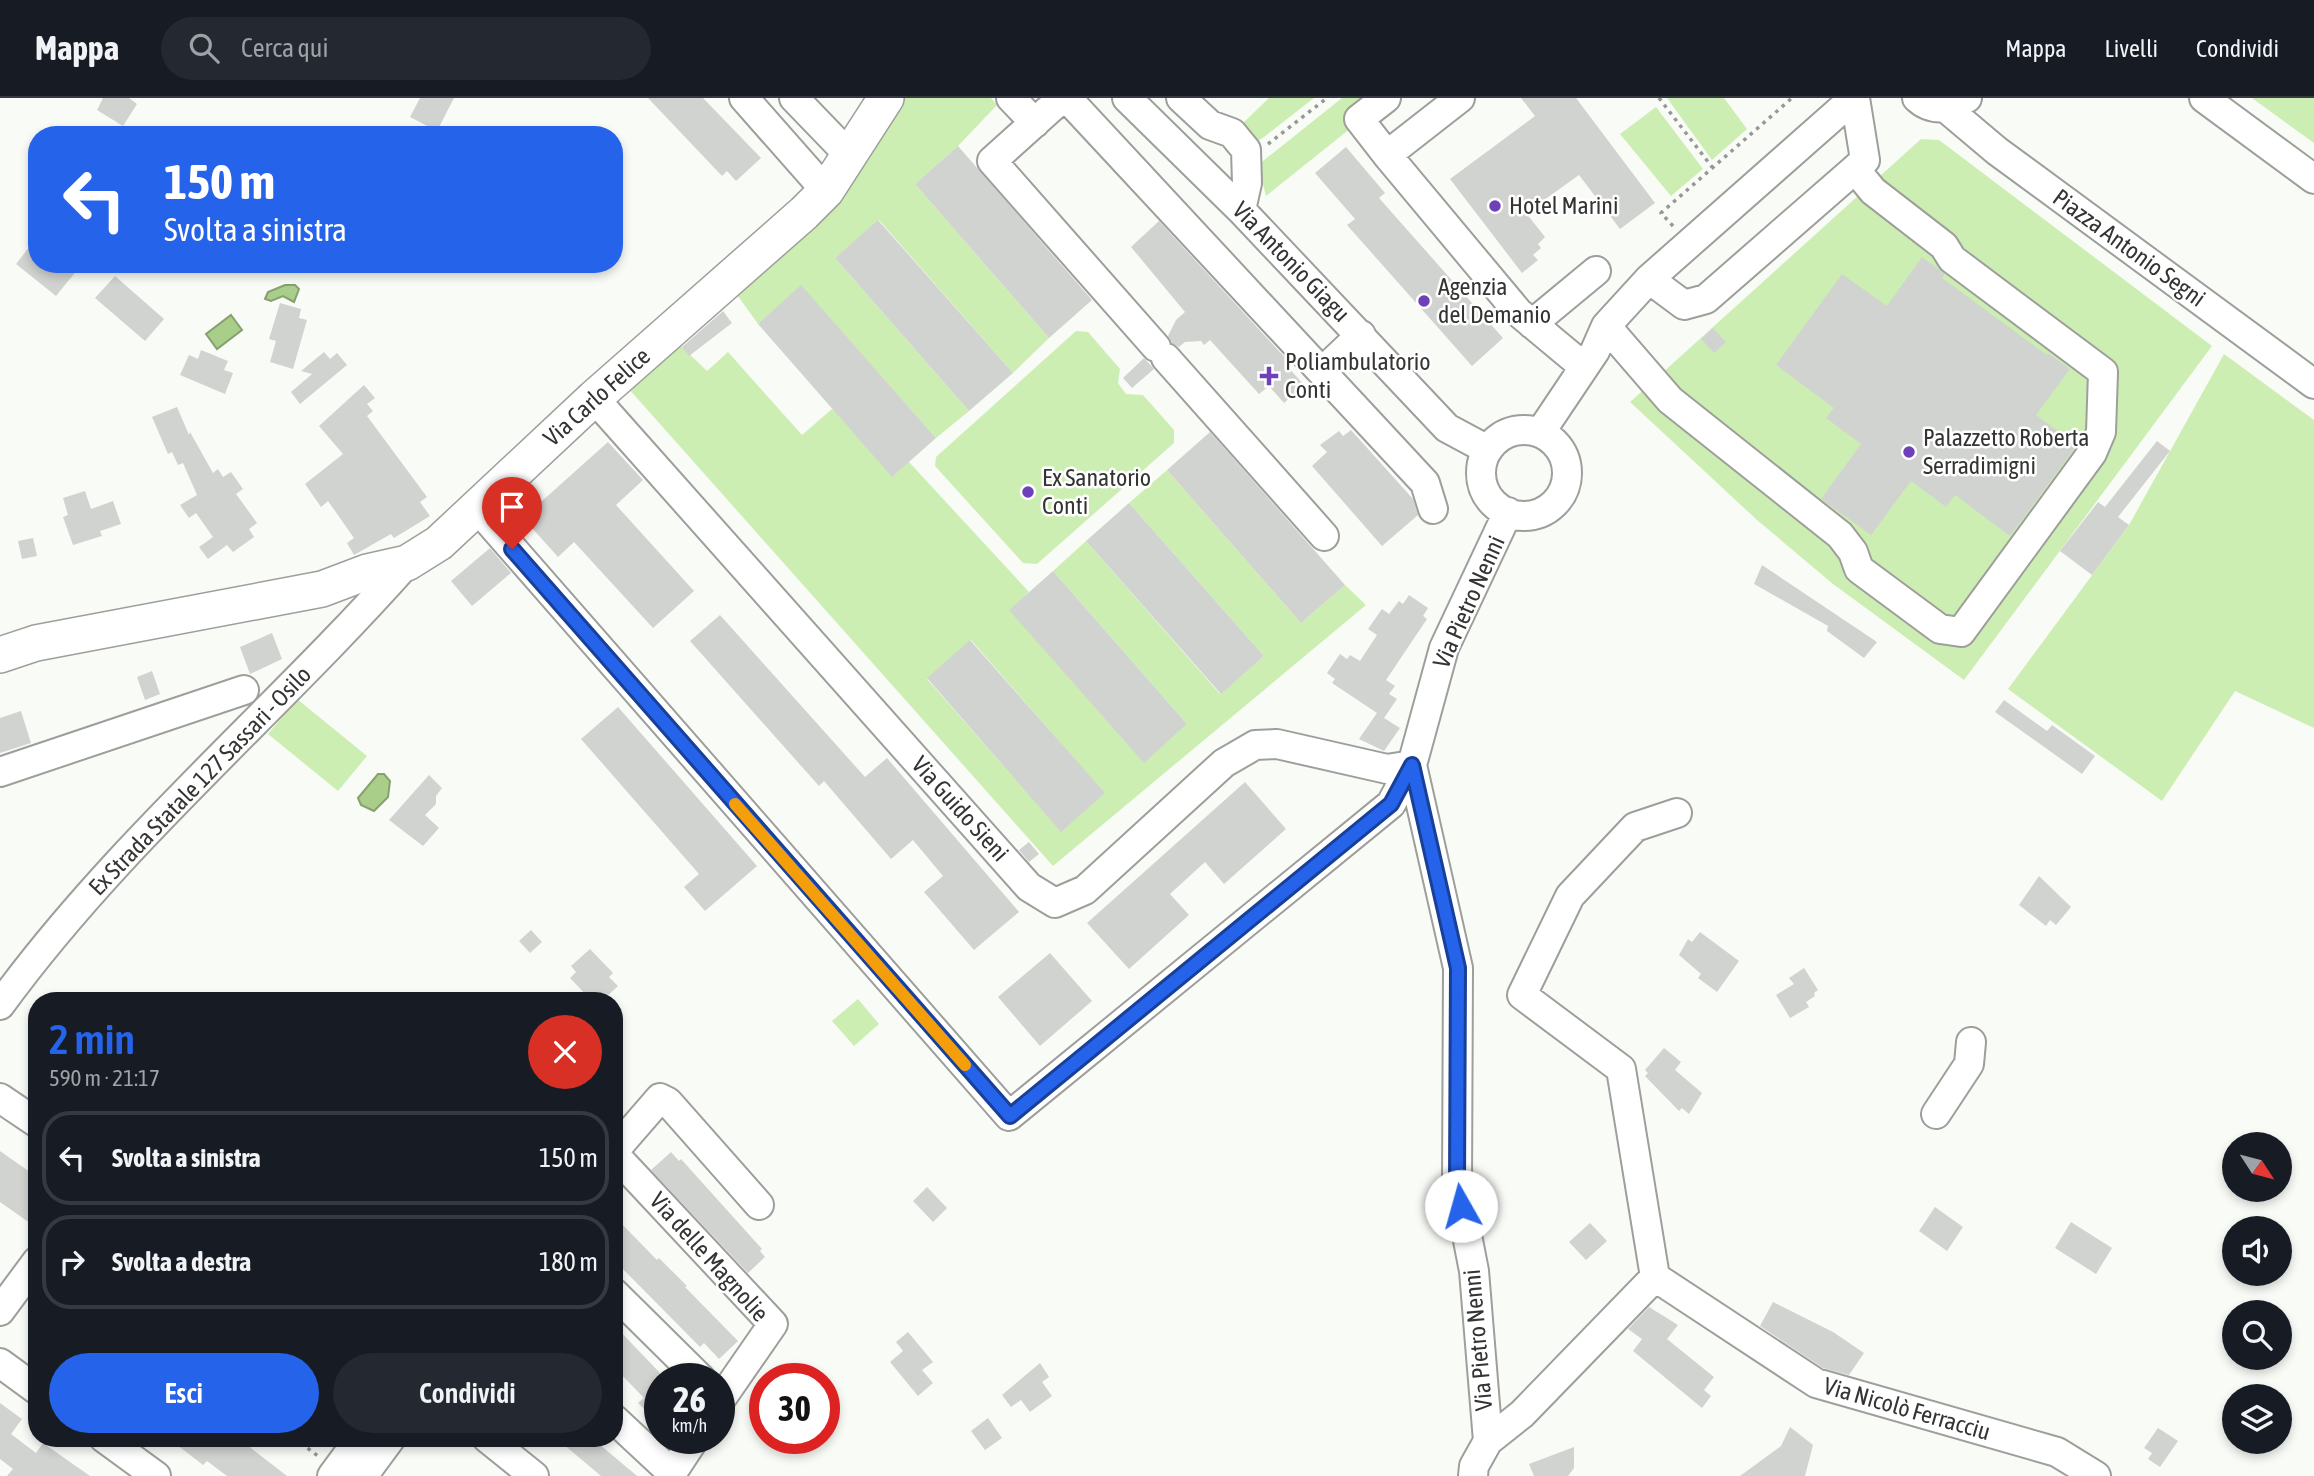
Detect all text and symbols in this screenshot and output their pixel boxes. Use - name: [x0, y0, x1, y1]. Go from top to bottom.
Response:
- search box: [161, 17, 651, 80]
- text: Mappa: [35, 29, 119, 67]
- icon: search: [185, 29, 223, 67]
- text: Cerca qui: [241, 33, 328, 63]
- text: Mappa: [2005, 35, 2066, 62]
- text: Livelli: [2104, 35, 2158, 62]
- text: Condividi: [2196, 35, 2279, 62]
- text: 150 m: [164, 153, 275, 209]
- icon: left: [49, 154, 140, 245]
- street label: Piazza Antonio Segni: [2048, 183, 2211, 312]
- place label: Hotel Marini: [1509, 192, 1618, 219]
- street label: Via Antonio Giagu: [1227, 196, 1355, 327]
- marker: Hotel Marini: [1487, 198, 1503, 214]
- text: Svolta a sinistra: [164, 211, 347, 248]
- place label: Agenzia del Demanio: [1438, 273, 1551, 328]
- marker: Agenzia del Demanio: [1416, 293, 1432, 309]
- street label: Via Carlo Felice: [538, 342, 655, 451]
- place label: Poliambulatorio Conti: [1285, 348, 1430, 403]
- marker: Poliambulatorio Conti: [1259, 366, 1279, 386]
- place label: Palazzetto Roberta Serradimigni: [1923, 424, 2090, 479]
- marker: Palazzetto Roberta Serradimigni: [1901, 444, 1917, 460]
- place label: Ex Sanatorio Conti: [1042, 464, 1151, 519]
- pin: [482, 477, 542, 549]
- marker: Ex Sanatorio Conti: [1020, 484, 1036, 500]
- icon: arrive: [493, 488, 531, 526]
- street label: Via Pietro Nenni: [1427, 532, 1510, 672]
- street label: Ex Strada Statale 127 Sassari - Osilo: [83, 661, 316, 901]
- street label: Via Guido Sieni: [906, 751, 1014, 866]
- text: 2 min: [49, 1015, 135, 1063]
- button: close: [528, 1015, 602, 1089]
- text: 590 m · 21:17: [49, 1065, 160, 1091]
- north arrow: [2222, 1132, 2292, 1202]
- map controls: [2222, 1132, 2292, 1454]
- icon: left: [53, 1139, 91, 1177]
- text: Svolta a sinistra: [112, 1143, 261, 1173]
- text: 150 m: [539, 1143, 598, 1173]
- position arrow: [1424, 1169, 1498, 1243]
- street label: Via delle Magnolie: [644, 1187, 774, 1327]
- button: sound: [2222, 1216, 2292, 1286]
- icon: right: [53, 1243, 91, 1281]
- text: Svolta a destra: [112, 1247, 251, 1277]
- text: 180 m: [539, 1247, 598, 1277]
- street label: Via Pietro Nenni: [1458, 1268, 1497, 1412]
- button: search: [2222, 1300, 2292, 1370]
- button: Esci: [49, 1353, 319, 1433]
- button: Condividi: [333, 1353, 602, 1433]
- speed limit sign: 30: [749, 1363, 840, 1454]
- street label: Via Nicolò Ferracciu: [1821, 1372, 1994, 1445]
- text: 26: [673, 1379, 706, 1419]
- button: layers: [2222, 1384, 2292, 1454]
- text: km/h: [672, 1415, 707, 1436]

